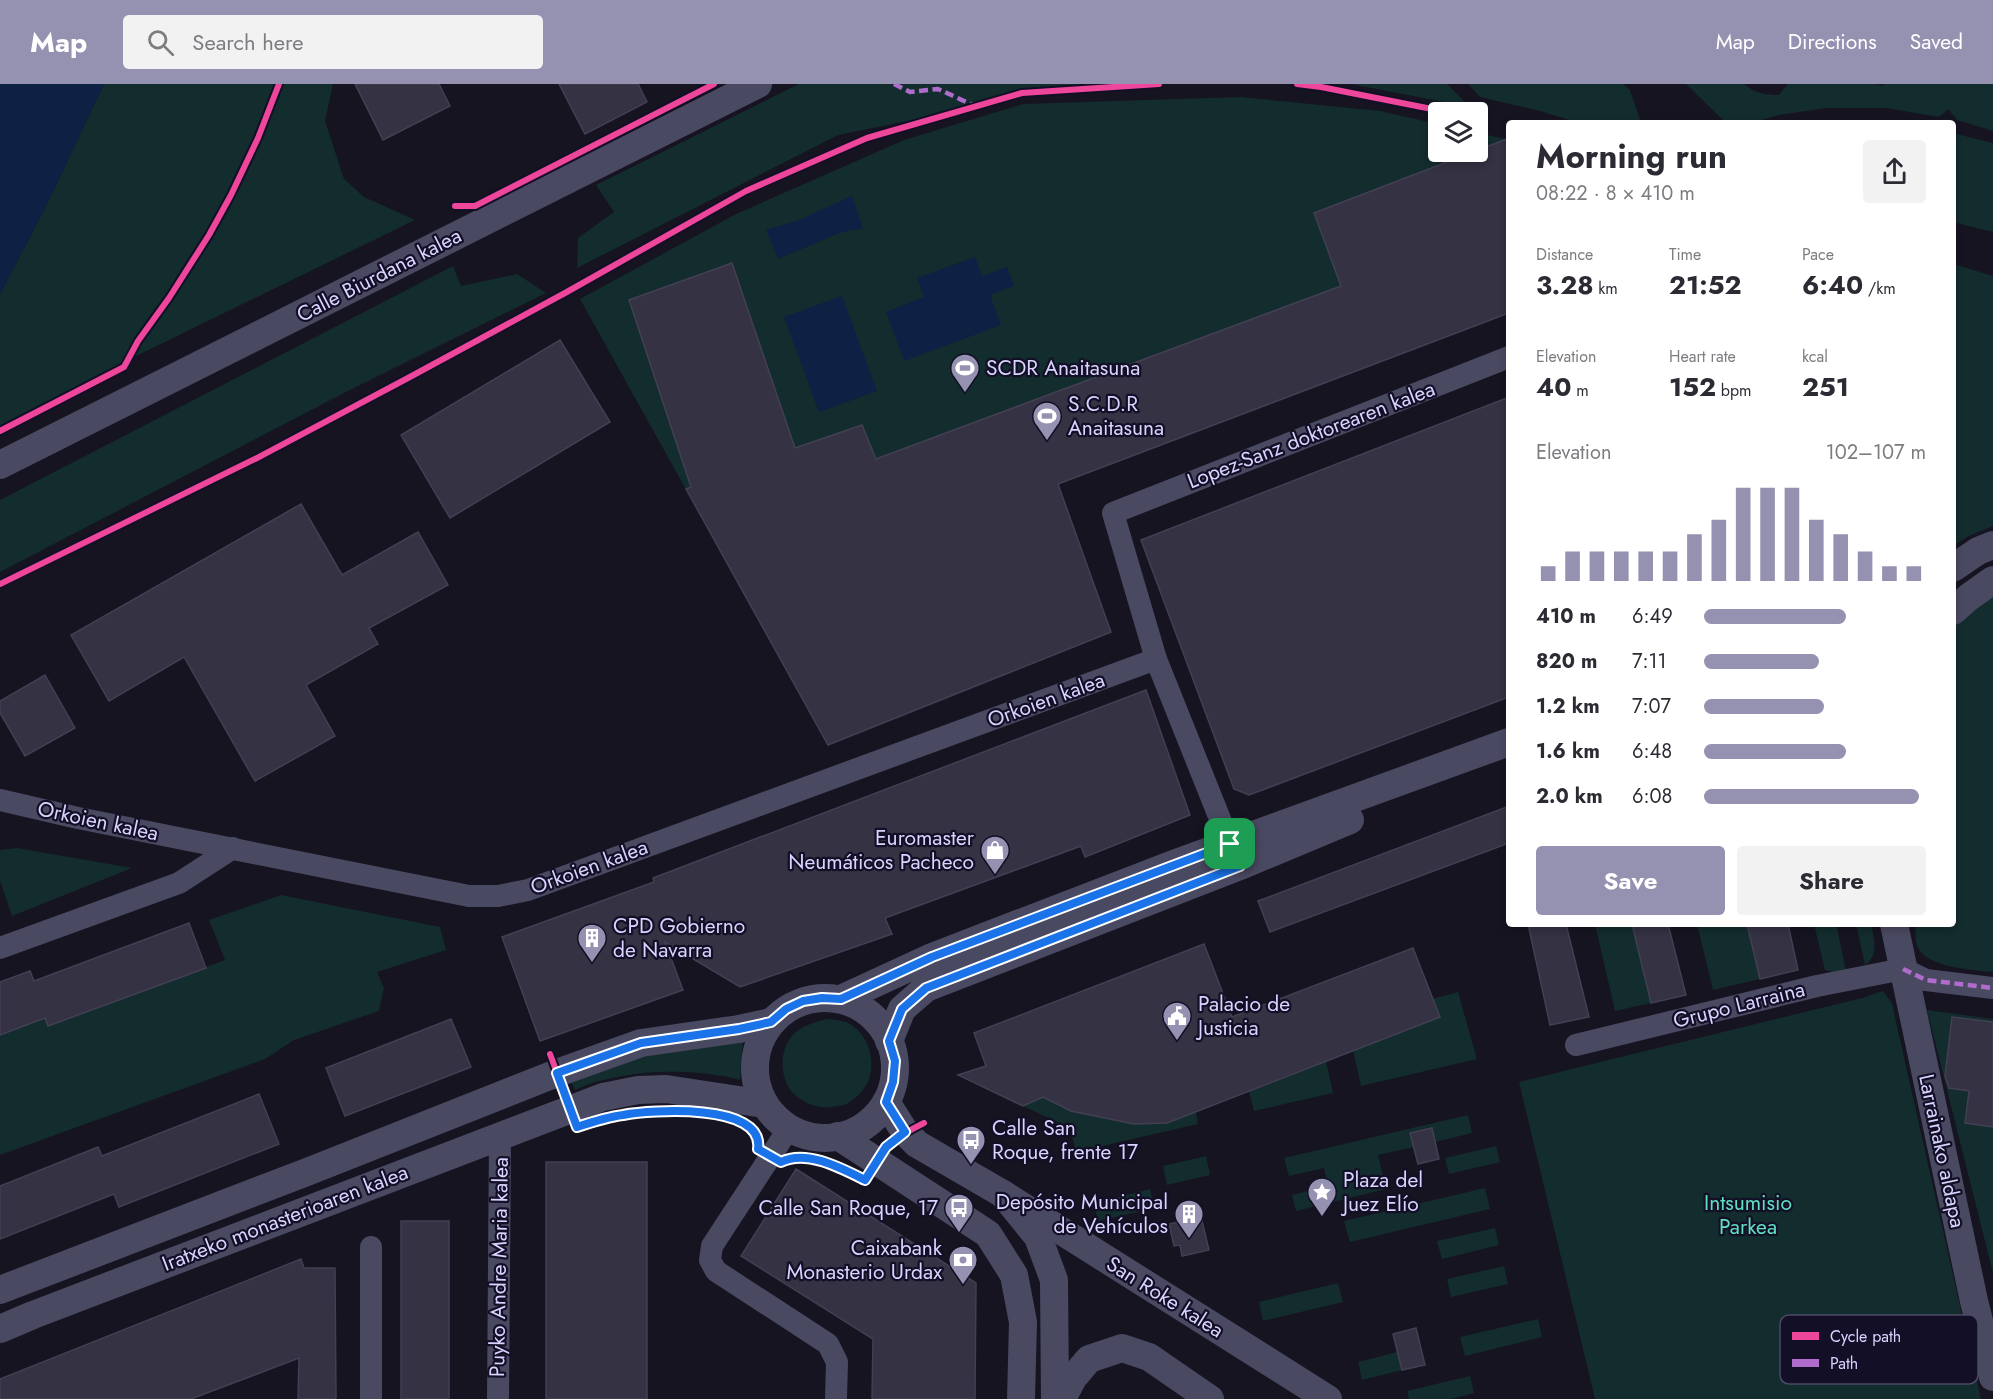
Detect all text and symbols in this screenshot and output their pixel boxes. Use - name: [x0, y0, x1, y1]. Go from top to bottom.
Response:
- search box: [123, 15, 543, 69]
- text: Map: [30, 22, 87, 63]
- icon: search: [144, 26, 177, 59]
- text: Search here: [192, 26, 304, 58]
- text: Map: [1716, 27, 1755, 57]
- text: Directions: [1788, 27, 1877, 57]
- text: Saved: [1910, 27, 1963, 57]
- map controls: [1428, 102, 1488, 162]
- button: layers: [1428, 102, 1488, 162]
- text: Morning run: [1536, 133, 1727, 180]
- button: share: [1863, 140, 1926, 203]
- text: 08:22 · 8 × 410 m: [1536, 179, 1695, 208]
- street label: Calle Biurdana kalea: [291, 220, 467, 330]
- text: Distance: [1536, 243, 1593, 266]
- text: Time: [1669, 243, 1701, 266]
- text: Pace: [1802, 243, 1834, 266]
- text: 3.28: [1536, 266, 1594, 304]
- text: 21:52: [1669, 266, 1742, 304]
- text: 6:40: [1802, 266, 1863, 304]
- text: km: [1594, 277, 1618, 300]
- text: /km: [1863, 277, 1896, 300]
- text: Elevation: [1536, 345, 1596, 368]
- text: Heart rate: [1669, 345, 1736, 368]
- text: kcal: [1802, 345, 1828, 368]
- sports icon: SCDR Anaitasuna: [949, 352, 981, 394]
- place label: SCDR Anaitasuna: [986, 353, 1140, 383]
- text: 40: [1536, 368, 1571, 406]
- text: 152: [1669, 368, 1716, 406]
- text: 251: [1802, 368, 1849, 406]
- street label: Lopez-Sanz doktorearen kalea: [1183, 374, 1439, 496]
- text: m: [1571, 379, 1589, 402]
- text: bpm: [1716, 379, 1752, 402]
- place label: S.C.D.R Anaitasuna: [1068, 389, 1164, 443]
- sports icon: S.C.D.R Anaitasuna: [1031, 400, 1063, 442]
- text: Elevation: [1536, 438, 1611, 467]
- text: 102–107 m: [1826, 438, 1926, 467]
- text: 410 m: [1536, 602, 1596, 631]
- text: 6:49: [1632, 602, 1673, 631]
- text: 820 m: [1536, 647, 1597, 676]
- text: 7:11: [1632, 647, 1667, 676]
- street label: Orkoien kalea: [983, 665, 1109, 735]
- text: 1.2 km: [1536, 692, 1600, 721]
- text: 7:07: [1632, 692, 1671, 721]
- text: 1.6 km: [1536, 737, 1600, 766]
- text: 6:48: [1632, 737, 1672, 766]
- text: 2.0 km: [1536, 782, 1603, 811]
- text: 6:08: [1632, 782, 1672, 811]
- street label: Orkoien kalea: [35, 794, 161, 848]
- pin: [1204, 818, 1255, 869]
- place label: Euromaster Neumáticos Pacheco: [788, 823, 975, 877]
- icon: arrive: [1213, 827, 1246, 860]
- street label: Orkoien kalea: [526, 832, 652, 902]
- shop icon: Euromaster Neumáticos Pacheco: [979, 834, 1011, 876]
- button: Save: [1536, 846, 1725, 915]
- button: Share: [1737, 846, 1926, 915]
- place label: CPD Gobierno de Navarra: [613, 911, 745, 965]
- building icon: CPD Gobierno de Navarra: [576, 922, 608, 964]
- street label: Grupo Larraina: [1670, 974, 1808, 1036]
- place label: Palacio de Justicia: [1195, 989, 1290, 1043]
- public building icon: Palacio de Justicia: [1161, 1000, 1193, 1042]
- street label: Larrainako aldapa: [1911, 1071, 1973, 1231]
- place label: Calle San Roque, frente 17: [992, 1113, 1138, 1167]
- bus stop icon: Calle San Roque, frente 17: [955, 1124, 987, 1166]
- street label: Iratxeko monasterioaren kalea: [158, 1157, 412, 1279]
- street label: Puyko Andre Maria kalea: [482, 1157, 516, 1377]
- place label: Plaza del Juez Elío: [1340, 1165, 1423, 1219]
- place icon: Plaza del Juez Elío: [1306, 1176, 1338, 1218]
- place label: Depósito Municipal de Vehículos: [996, 1187, 1168, 1241]
- park label: Intsumisio Parkea: [1704, 1188, 1792, 1242]
- bus stop icon: Calle San Roque, 17: [943, 1192, 975, 1234]
- place label: Calle San Roque, 17: [759, 1193, 938, 1223]
- building icon: Depósito Municipal de Vehículos: [1173, 1198, 1205, 1240]
- place label: Caixabank Monasterio Urdax: [786, 1233, 943, 1287]
- bank icon: Caixabank Monasterio Urdax: [947, 1244, 979, 1286]
- street label: San Roke kalea: [1101, 1249, 1229, 1345]
- legend: [1780, 1315, 1978, 1384]
- text: Cycle path: [1830, 1325, 1901, 1348]
- text: Path: [1830, 1352, 1858, 1375]

